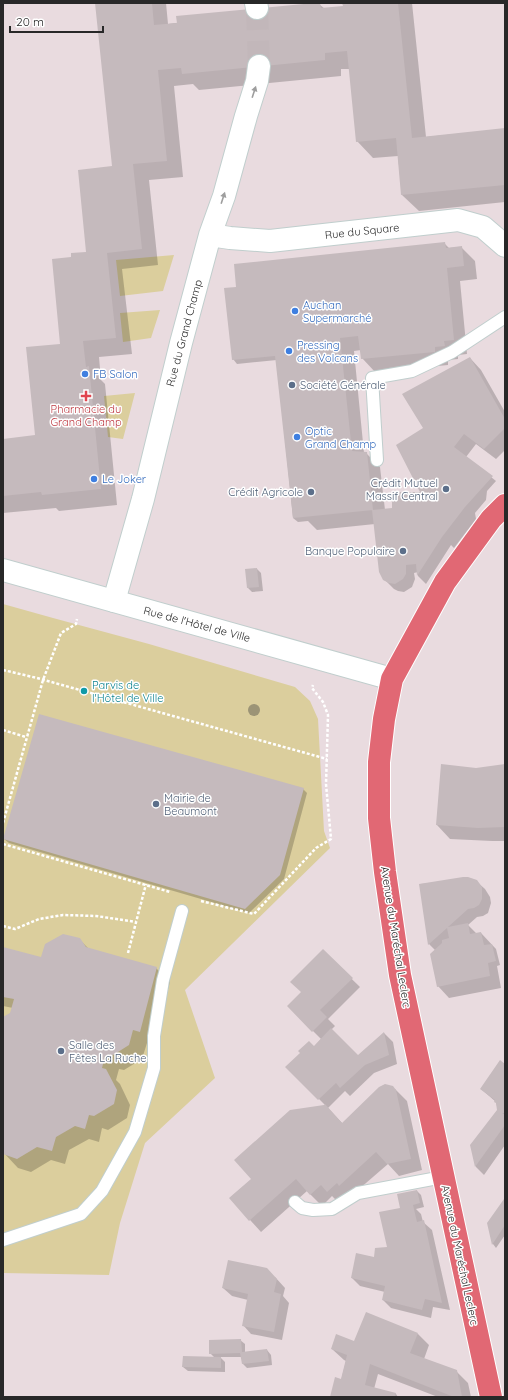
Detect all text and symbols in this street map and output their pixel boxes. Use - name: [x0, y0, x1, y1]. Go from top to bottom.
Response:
- scale bar: [10, 8, 103, 34]
- text: 20 m: [16, 14, 44, 29]
- one-way arrow: [251, 85, 257, 97]
- one-way arrow: [221, 192, 227, 204]
- street label: Rue du Square: [324, 220, 400, 242]
- street label: Rue du Grand Champ: [163, 278, 205, 388]
- place label: Auchan Supermarché: [303, 298, 371, 325]
- marker: Auchan Supermarché: [290, 306, 300, 316]
- place label: Pressing des Volcans: [297, 338, 358, 365]
- marker: Pressing des Volcans: [284, 346, 294, 356]
- place label: FB Salon: [93, 367, 138, 381]
- marker: FB Salon: [80, 369, 90, 379]
- place label: Société Générale: [300, 378, 386, 392]
- marker: Société Générale: [287, 380, 297, 390]
- marker: Pharmacie du Grand Champ: [81, 391, 91, 401]
- place label: Pharmacie du Grand Champ: [50, 402, 122, 429]
- place label: Optic Grand Champ: [305, 424, 377, 451]
- marker: Optic Grand Champ: [292, 432, 302, 442]
- place label: Le Joker: [102, 472, 147, 486]
- marker: Le Joker: [89, 474, 99, 484]
- place label: Crédit Mutuel Massif Central: [366, 476, 438, 503]
- marker: Crédit Mutuel Massif Central: [441, 484, 451, 494]
- place label: Crédit Agricole: [228, 485, 303, 499]
- marker: Crédit Agricole: [306, 487, 316, 497]
- place label: Banque Populaire: [305, 544, 395, 558]
- marker: Banque Populaire: [398, 546, 408, 556]
- street label: Rue de l'Hôtel de Ville: [142, 603, 252, 645]
- place label: Parvis de l'Hôtel de Ville: [92, 678, 163, 705]
- marker: Parvis de l'Hôtel de Ville: [79, 686, 89, 696]
- place label: Mairie de Beaumont: [164, 791, 217, 818]
- marker: Mairie de Beaumont: [151, 799, 161, 809]
- street label: Avenue du Maréchal Leclerc: [378, 865, 414, 1009]
- place label: Salle des Fêtes La Ruche: [69, 1038, 147, 1065]
- marker: Salle des Fêtes La Ruche: [56, 1046, 66, 1056]
- street label: Avenue du Maréchal Leclerc: [438, 1184, 482, 1327]

